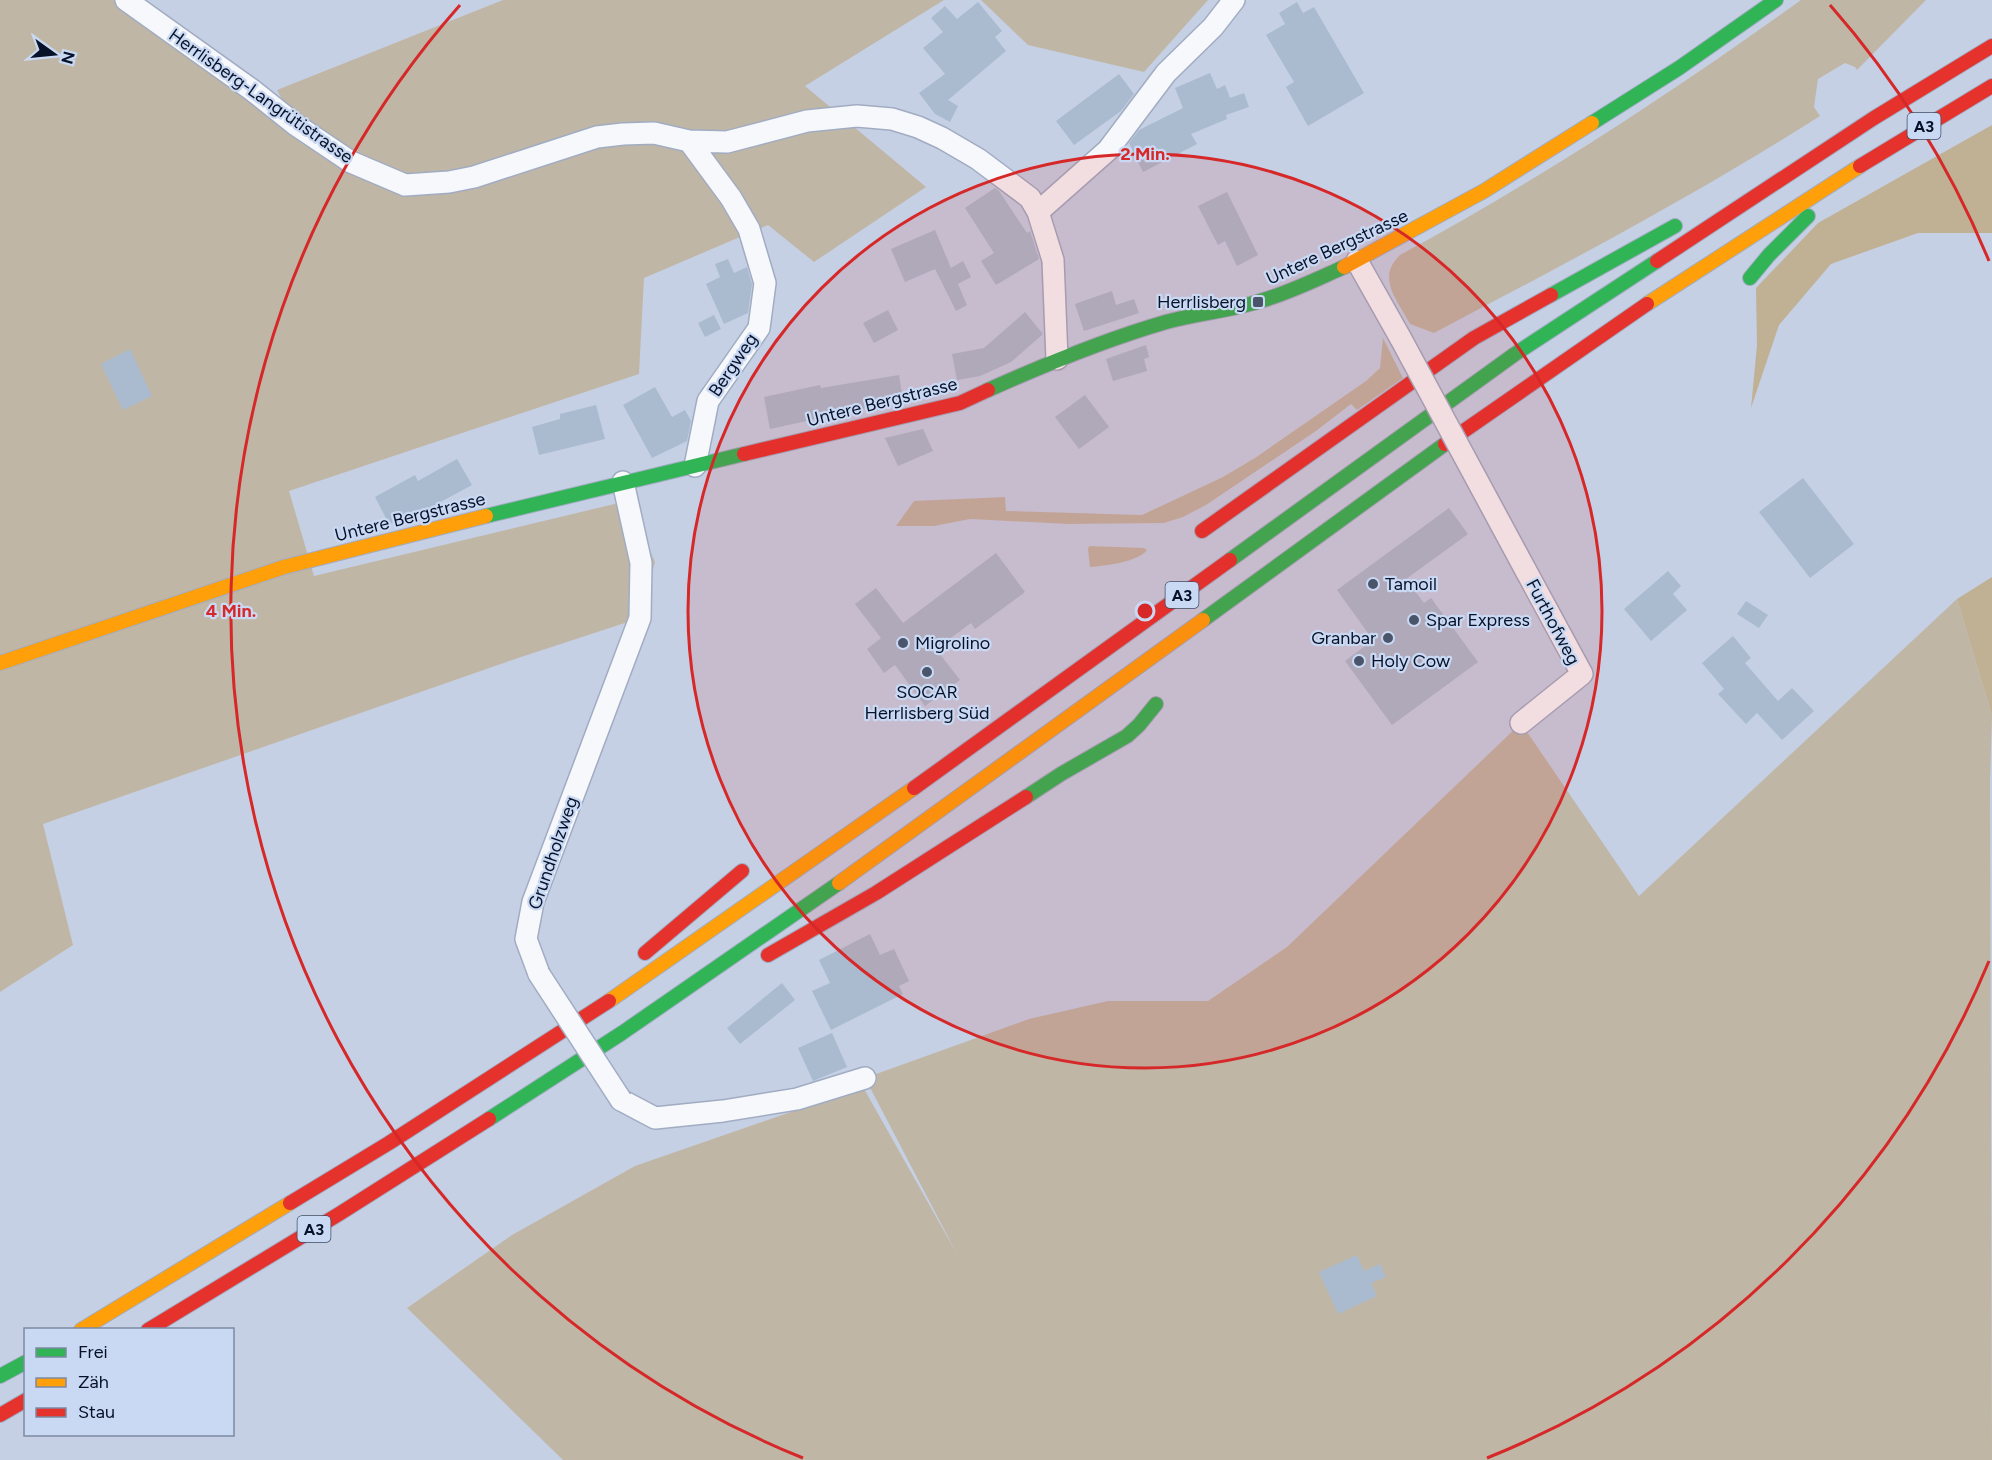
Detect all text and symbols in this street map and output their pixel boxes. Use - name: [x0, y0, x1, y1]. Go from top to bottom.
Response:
- north arrow: [24, 24, 84, 84]
- street label: Herrlisberg-Langrütistrasse: [165, 24, 358, 168]
- text: N: [57, 49, 79, 66]
- road number: A3: [1908, 113, 1940, 139]
- text: 2 Min.: [1120, 143, 1170, 165]
- street label: Untere Bergstrasse: [1262, 204, 1412, 290]
- place label: Herrlisberg: [1157, 291, 1246, 313]
- marker: Herrlisberg: [1251, 295, 1265, 309]
- street label: Bergweg: [704, 329, 762, 401]
- street label: Untere Bergstrasse: [805, 373, 960, 431]
- street label: Untere Bergstrasse: [333, 488, 488, 546]
- place label: Tamoil: [1385, 573, 1437, 595]
- street label: Furthofweg: [1521, 575, 1585, 669]
- marker: Tamoil: [1366, 577, 1380, 591]
- road number: A3: [1166, 582, 1198, 608]
- text: 4 Min.: [206, 600, 256, 622]
- centre of rings: [1135, 601, 1155, 621]
- place label: Spar Express: [1426, 609, 1530, 631]
- marker: Spar Express: [1407, 613, 1421, 627]
- place label: Granbar: [1311, 627, 1376, 649]
- marker: Granbar: [1381, 631, 1395, 645]
- place label: Migrolino: [915, 632, 990, 654]
- marker: Migrolino: [896, 636, 910, 650]
- place label: Holy Cow: [1371, 650, 1450, 672]
- marker: Holy Cow: [1352, 654, 1366, 668]
- marker: SOCAR Herrlisberg Süd: [920, 665, 934, 679]
- place label: SOCAR Herrlisberg Süd: [864, 681, 990, 724]
- street label: Grundholzweg: [523, 794, 583, 912]
- road number: A3: [298, 1216, 330, 1242]
- legend: [24, 1328, 234, 1436]
- text: Frei: [78, 1341, 108, 1363]
- text: Zäh: [78, 1371, 109, 1393]
- text: Stau: [78, 1401, 115, 1423]

